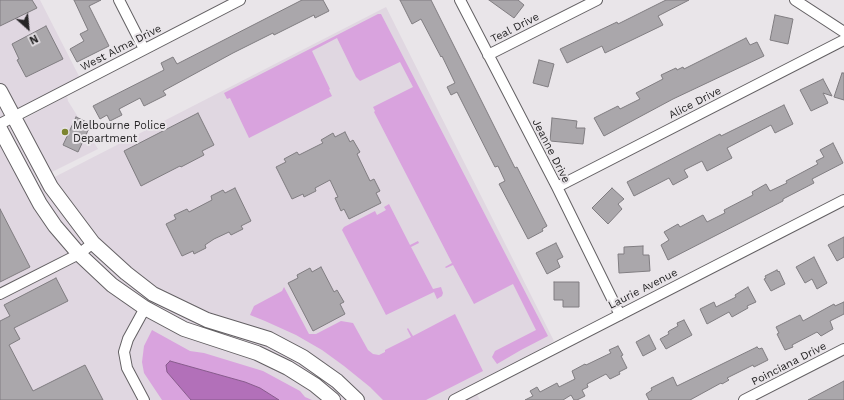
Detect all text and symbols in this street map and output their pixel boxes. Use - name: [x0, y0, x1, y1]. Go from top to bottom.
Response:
- north arrow: [8, 8, 48, 48]
- street label: Teal Drive: [489, 10, 541, 46]
- street label: West Alma Drive: [78, 22, 164, 74]
- text: N: [27, 31, 40, 47]
- street label: Alice Drive: [667, 84, 723, 122]
- street label: Jeanne Drive: [529, 117, 573, 185]
- place label: Melbourne Police Department: [73, 119, 166, 145]
- marker: Melbourne Police Department: [60, 127, 70, 137]
- street label: Laurie Avenue: [606, 266, 680, 312]
- street label: Poinciana Drive: [749, 339, 829, 389]

